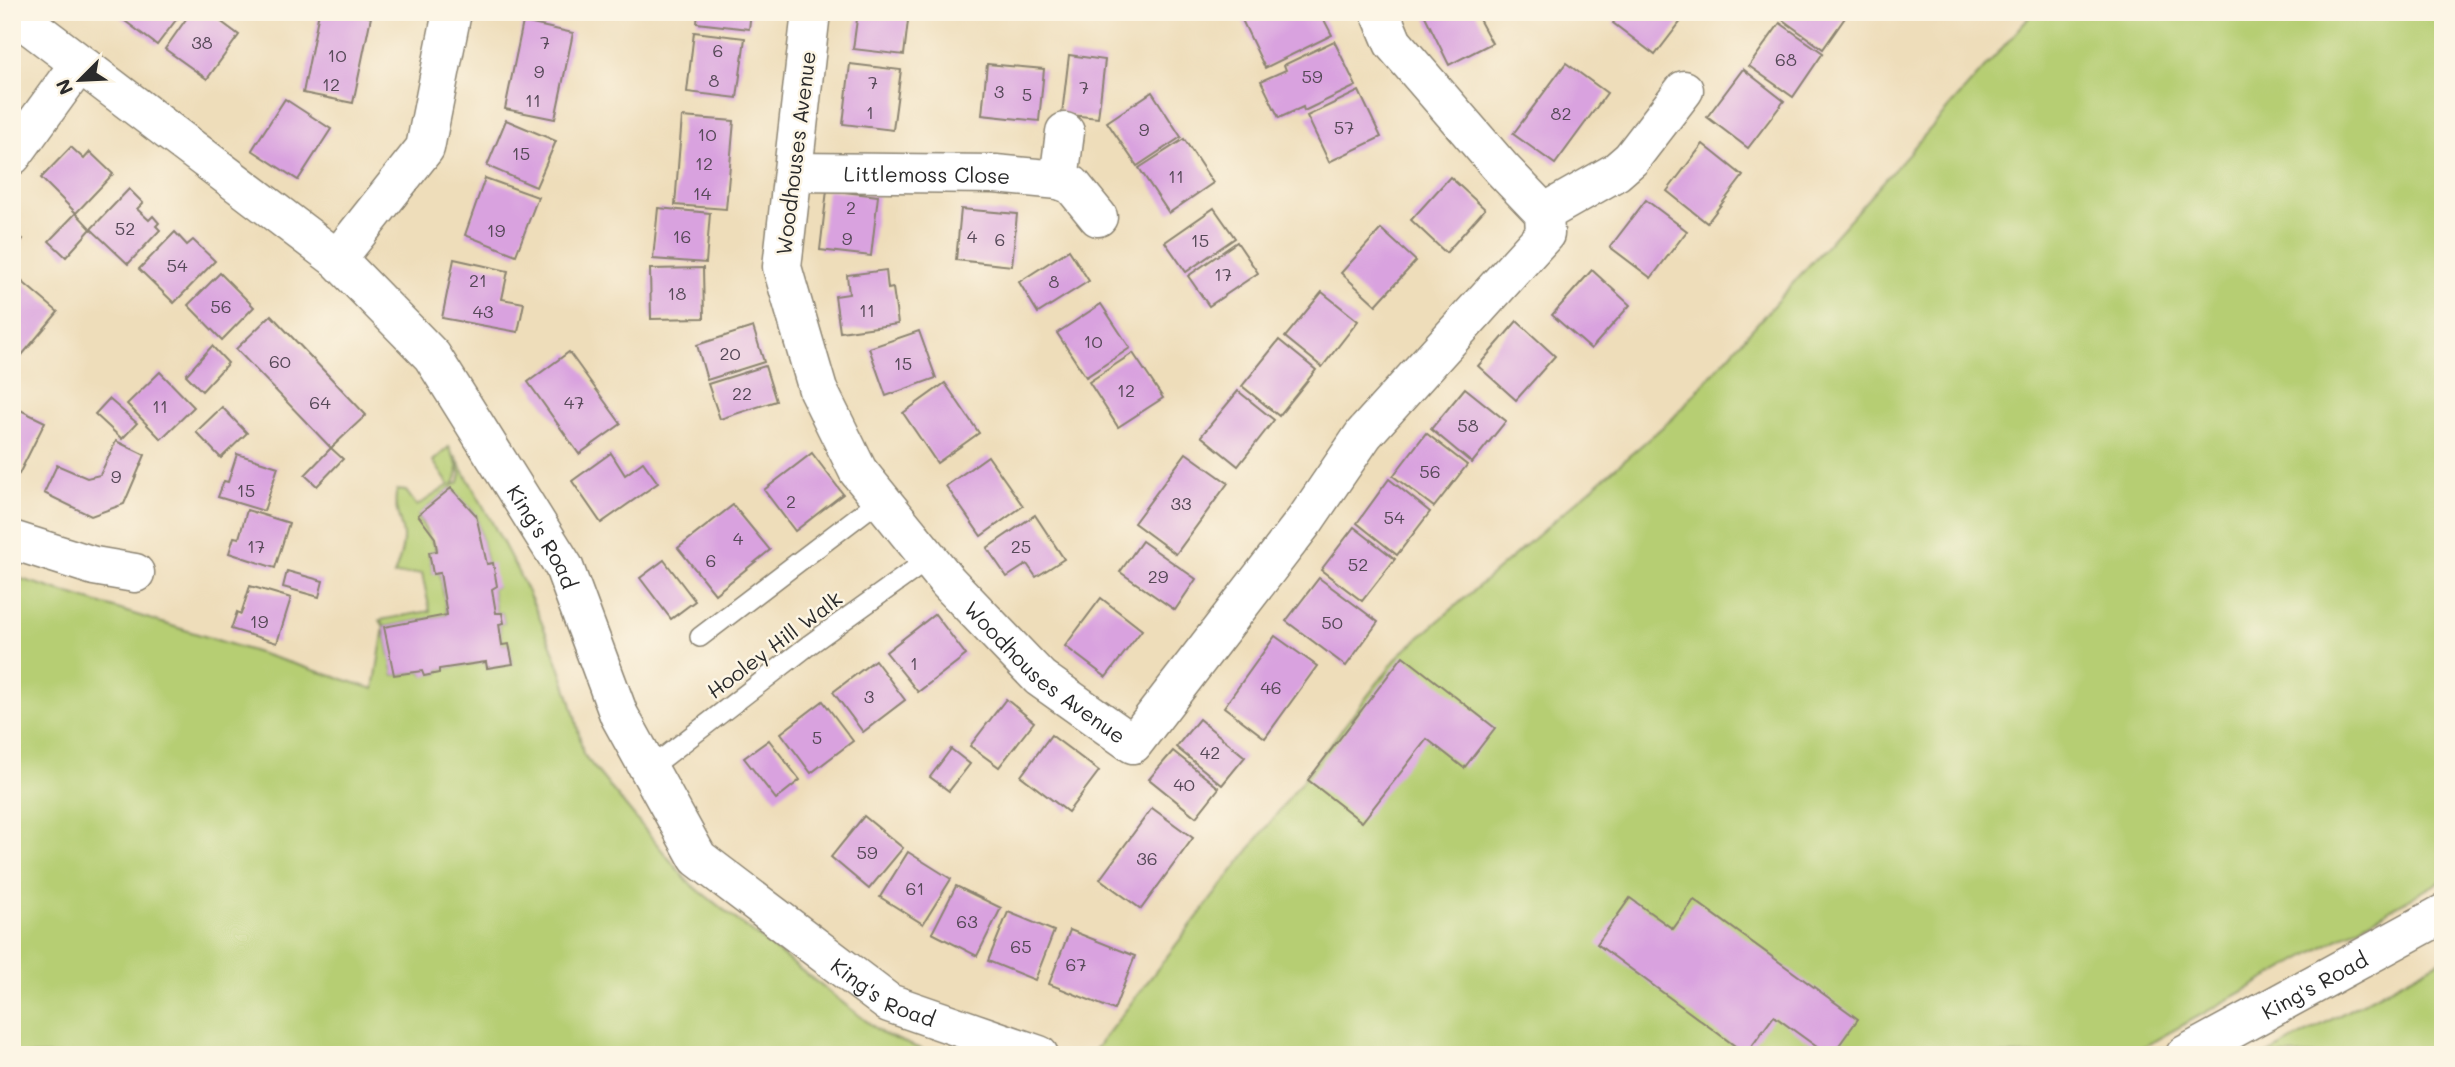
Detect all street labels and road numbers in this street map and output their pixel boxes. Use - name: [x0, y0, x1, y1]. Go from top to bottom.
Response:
- street label: Woodhouses Avenue: [769, 50, 821, 256]
- street label: Littlemoss Close: [844, 159, 1011, 189]
- street label: King's Road: [502, 479, 584, 592]
- street label: Hooley Hill Walk: [701, 584, 847, 704]
- street label: Woodhouses Avenue: [959, 595, 1132, 748]
- street label: King's Road: [2256, 945, 2372, 1024]
- street label: King's Road: [826, 951, 939, 1032]

